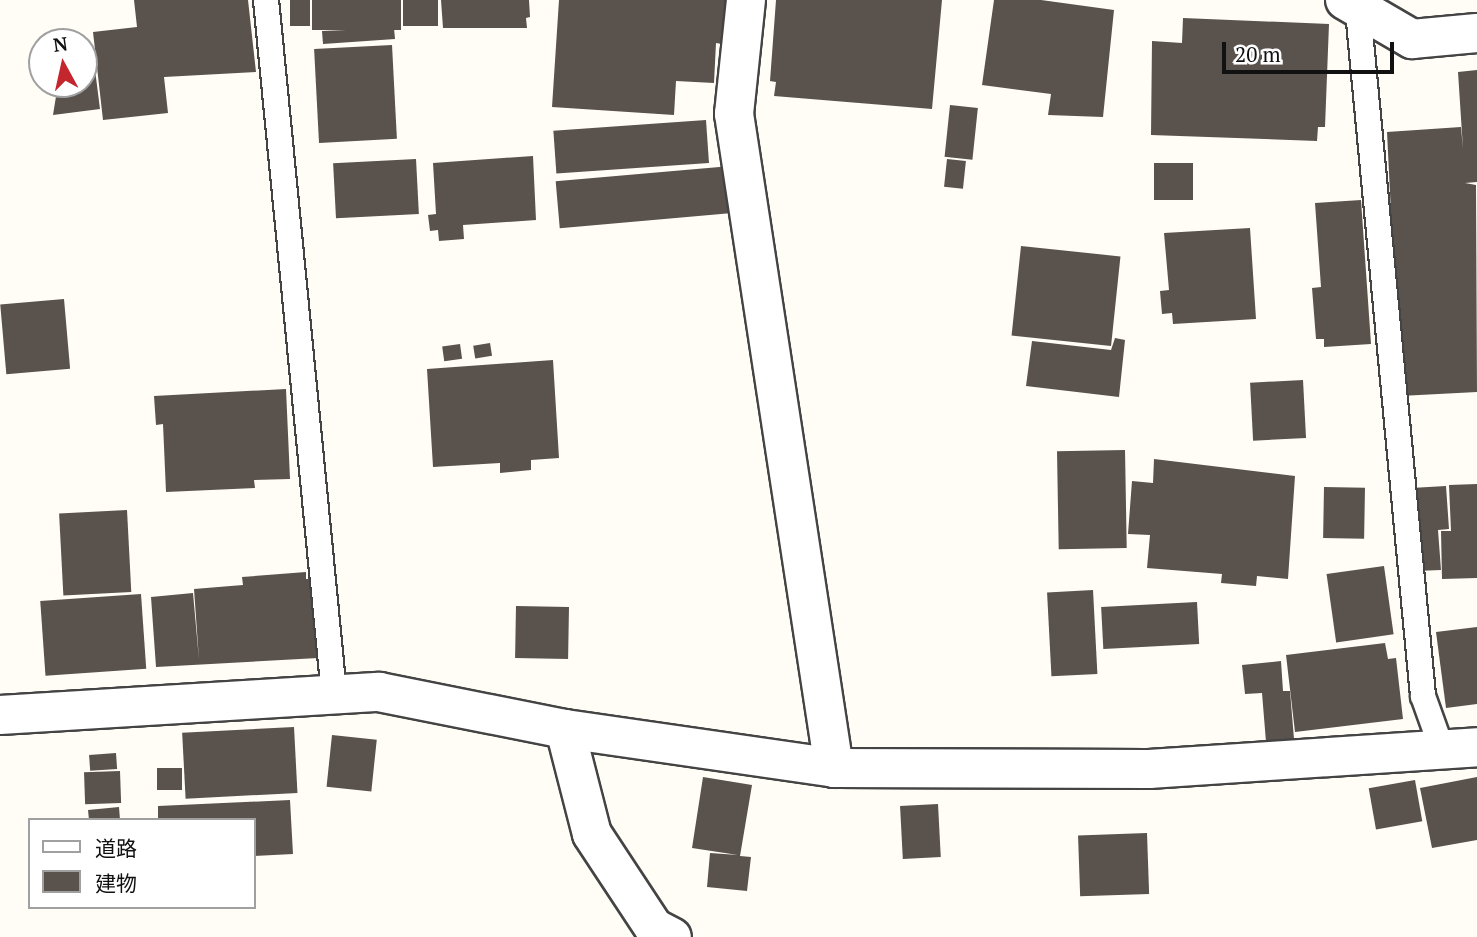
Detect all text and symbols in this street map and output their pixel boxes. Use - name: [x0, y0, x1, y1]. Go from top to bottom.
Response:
- north arrow: [28, 28, 98, 98]
- scale bar: [1225, 28, 1396, 72]
- text: N: [51, 30, 69, 57]
- text: 20 m: [1235, 40, 1281, 68]
- legend: [28, 818, 256, 909]
- text: 道路: [95, 834, 137, 862]
- text: 建物: [95, 869, 137, 897]

